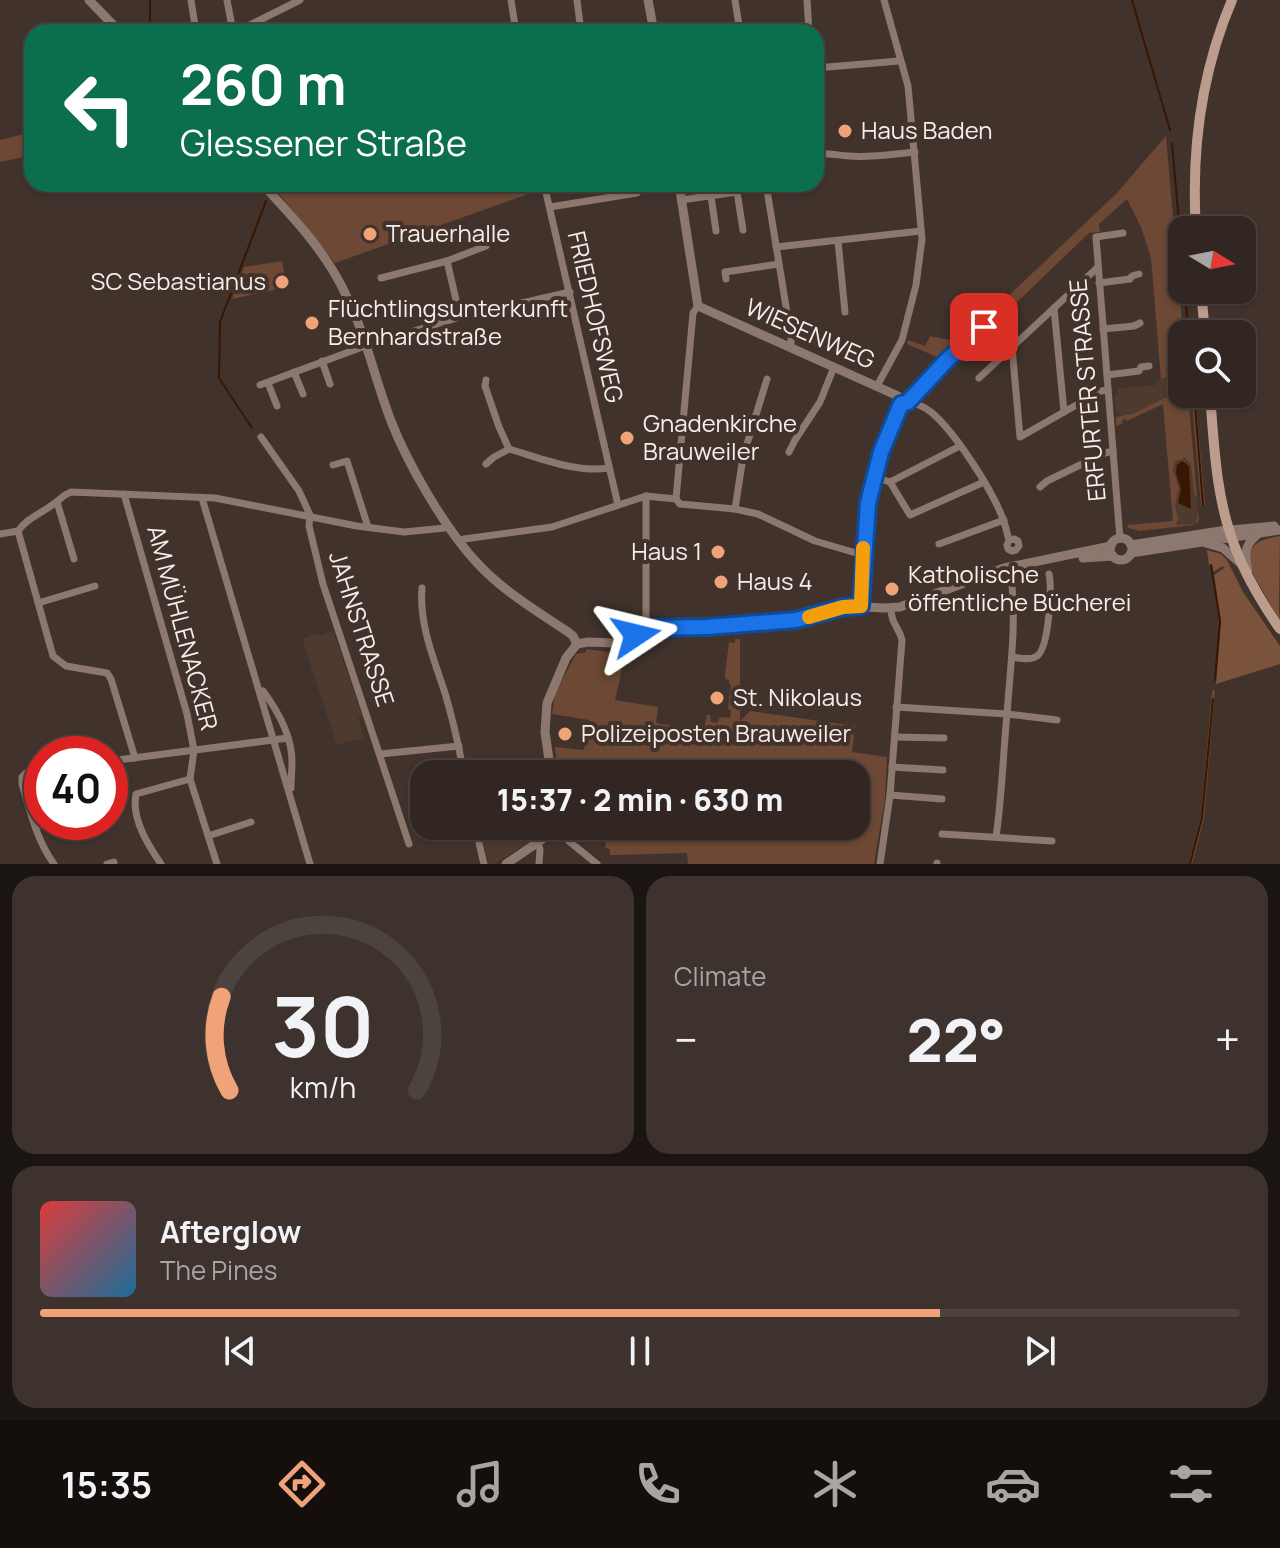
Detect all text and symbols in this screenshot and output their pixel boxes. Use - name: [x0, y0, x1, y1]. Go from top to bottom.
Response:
- text: 260 m: [180, 45, 347, 122]
- icon: left: [48, 56, 152, 160]
- place label: Haus Baden: [861, 113, 993, 146]
- text: Glessener Straße: [180, 118, 467, 167]
- marker: Haus Baden: [836, 122, 854, 140]
- place label: Trauerhalle: [386, 216, 510, 249]
- north arrow: [1168, 216, 1256, 304]
- map controls: [1168, 216, 1256, 408]
- marker: Trauerhalle: [361, 225, 379, 243]
- street label: FRIEDHOFSWEG: [561, 228, 632, 406]
- place label: SC Sebastianus: [91, 264, 266, 297]
- marker: SC Sebastianus: [273, 273, 291, 291]
- street label: ERFURTER STRASSE: [1060, 277, 1113, 503]
- street label: WIESENWEG: [741, 289, 881, 376]
- place label: Flüchtlingsunterkunft Bernhardstraße: [328, 291, 568, 352]
- pin: [950, 293, 1018, 361]
- icon: arrive: [962, 305, 1006, 349]
- marker: Flüchtlingsunterkunft Bernhardstraße: [303, 314, 321, 332]
- button: search: [1168, 320, 1256, 408]
- place label: Gnadenkirche Brauweiler: [643, 406, 797, 467]
- marker: Gnadenkirche Brauweiler: [618, 429, 636, 447]
- street label: AM MÜHLENACKER: [140, 521, 227, 734]
- place label: Haus 1: [631, 534, 702, 567]
- marker: Haus 1: [709, 543, 727, 561]
- street label: JAHNSTRASSE: [322, 547, 403, 710]
- place label: Katholische öffentliche Bücherei: [908, 557, 1131, 618]
- place label: Haus 4: [737, 564, 813, 597]
- marker: Haus 4: [712, 573, 730, 591]
- marker: Katholische öffentliche Bücherei: [883, 580, 901, 598]
- position arrow: [594, 593, 678, 677]
- place label: St. Nikolaus: [733, 680, 862, 713]
- marker: St. Nikolaus: [708, 689, 726, 707]
- place label: Polizeiposten Brauweiler: [581, 716, 852, 749]
- marker: Polizeiposten Brauweiler: [556, 725, 574, 743]
- speed limit sign: 40: [24, 736, 128, 840]
- text: 15:37 · 2 min · 630 m: [497, 779, 783, 820]
- text: Climate: [674, 958, 766, 994]
- text: 30: [271, 968, 375, 1082]
- text: 22°: [906, 998, 1006, 1080]
- text: −: [674, 1009, 698, 1069]
- text: +: [1215, 1009, 1240, 1069]
- text: km/h: [290, 1068, 356, 1107]
- text: Afterglow: [160, 1211, 301, 1252]
- text: The Pines: [160, 1252, 277, 1288]
- icon: previous: [218, 1329, 262, 1373]
- icon: pause: [618, 1329, 662, 1373]
- icon: next: [1018, 1329, 1062, 1373]
- icon: directions: [274, 1456, 330, 1512]
- icon: music: [452, 1456, 508, 1512]
- icon: phone: [630, 1456, 686, 1512]
- icon: climate: [807, 1456, 863, 1512]
- icon: car: [985, 1456, 1041, 1512]
- icon: filters: [1163, 1456, 1219, 1512]
- text: 15:35: [61, 1460, 152, 1509]

